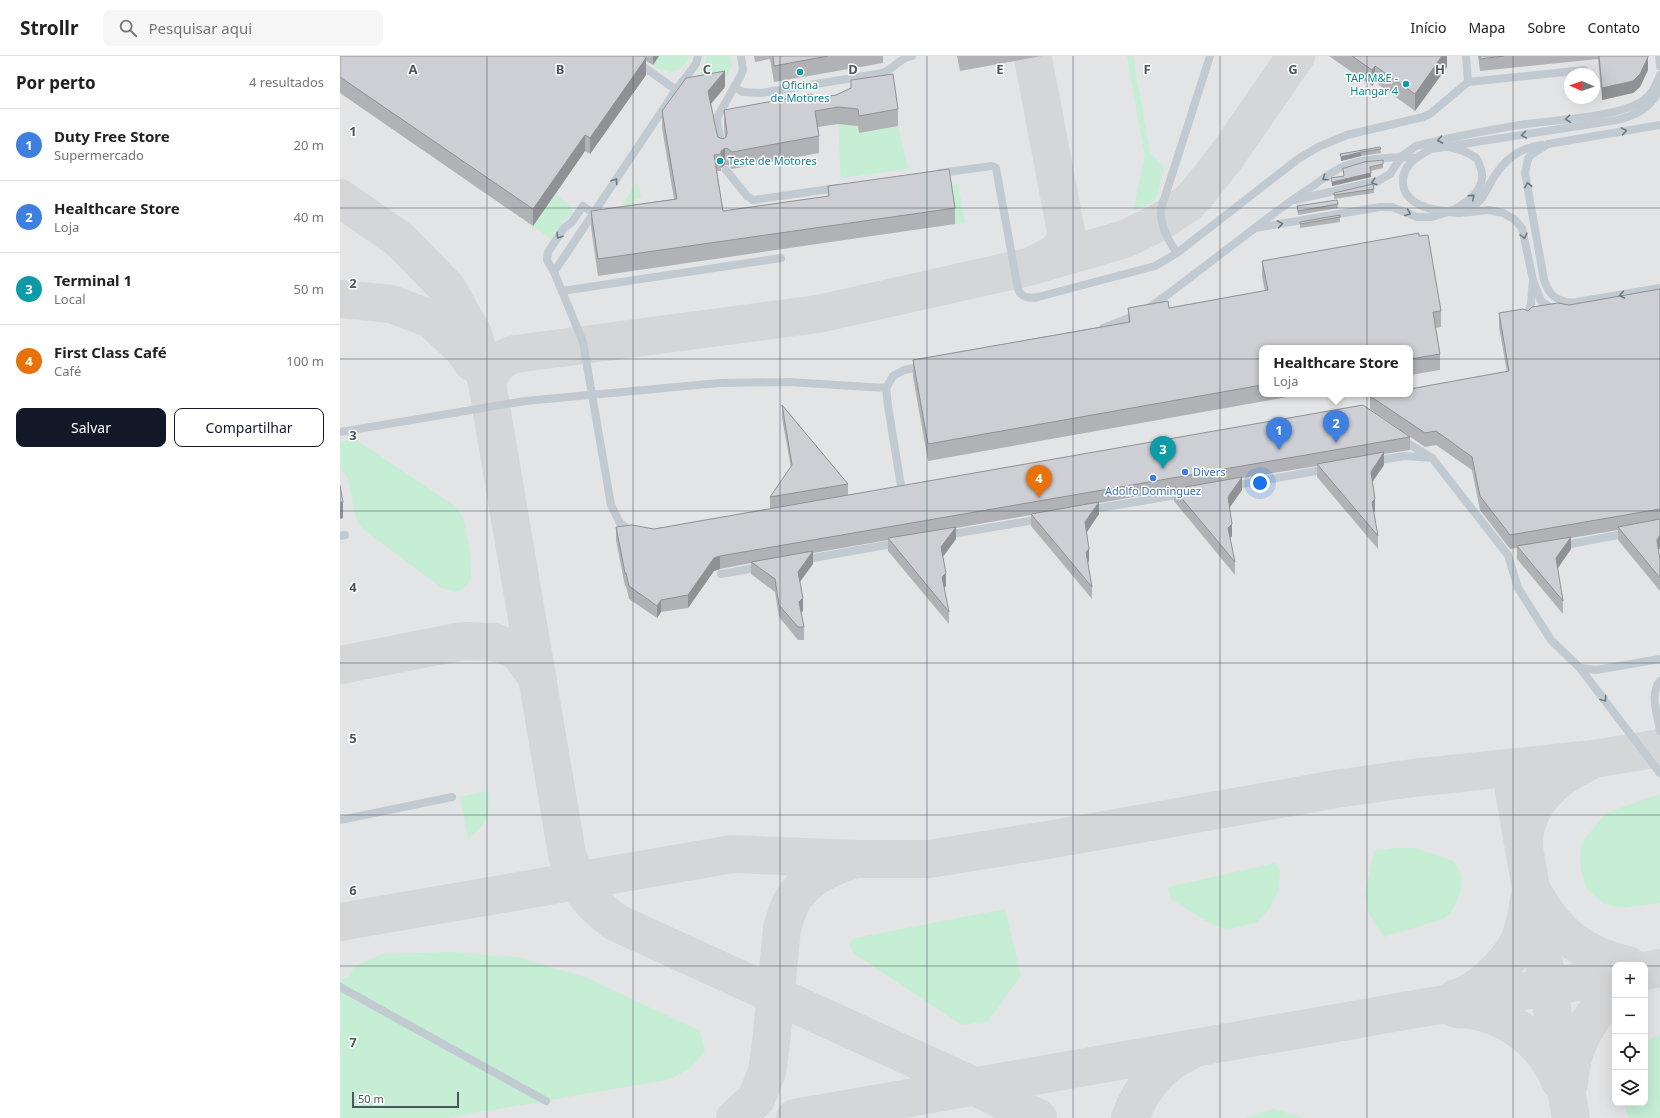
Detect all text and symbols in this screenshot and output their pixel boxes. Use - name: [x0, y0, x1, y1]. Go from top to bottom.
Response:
- search box: [103, 10, 383, 46]
- text: Strollr: [20, 15, 79, 41]
- icon: search: [117, 17, 139, 39]
- text: Pesquisar aqui: [149, 18, 252, 38]
- text: Início: [1411, 18, 1446, 37]
- text: Mapa: [1468, 18, 1505, 37]
- text: Sobre: [1527, 18, 1566, 37]
- text: Contato: [1588, 18, 1640, 37]
- text: A: [409, 60, 418, 78]
- text: B: [556, 60, 564, 78]
- text: C: [703, 60, 711, 78]
- text: D: [848, 60, 858, 78]
- text: E: [996, 60, 1004, 78]
- text: F: [1143, 60, 1151, 78]
- text: G: [1288, 60, 1298, 78]
- text: H: [1435, 60, 1445, 78]
- marker: Oficina de Motores: [795, 67, 805, 77]
- north arrow: [1564, 68, 1600, 104]
- place label: TAP M&E - Hangar 4: [1346, 70, 1399, 98]
- text: Por perto: [16, 71, 96, 94]
- text: 4 resultados: [249, 73, 324, 91]
- place label: Oficina de Motores: [771, 77, 829, 105]
- marker: TAP M&E - Hangar 4: [1401, 79, 1411, 89]
- one-way arrow: [1565, 114, 1571, 123]
- text: 1: [349, 122, 357, 140]
- text: Duty Free Store: [54, 126, 170, 146]
- one-way arrow: [1621, 127, 1627, 135]
- one-way arrow: [1521, 130, 1527, 139]
- text: 1: [25, 136, 33, 154]
- text: 20 m: [294, 136, 324, 154]
- one-way arrow: [1437, 136, 1443, 144]
- text: Supermercado: [54, 146, 144, 164]
- place label: Teste de Motores: [728, 153, 817, 168]
- marker: Teste de Motores: [715, 156, 725, 166]
- one-way arrow: [1322, 173, 1329, 180]
- one-way arrow: [1371, 177, 1378, 186]
- one-way arrow: [610, 178, 618, 185]
- one-way arrow: [1524, 182, 1532, 189]
- one-way arrow: [1467, 195, 1474, 202]
- text: Healthcare Store: [54, 198, 180, 218]
- text: 2: [25, 208, 33, 226]
- text: 40 m: [294, 208, 324, 226]
- one-way arrow: [1404, 208, 1411, 216]
- text: Loja: [54, 218, 79, 236]
- one-way arrow: [1277, 220, 1283, 228]
- one-way arrow: [556, 232, 564, 239]
- one-way arrow: [1519, 232, 1528, 239]
- text: Terminal 1: [54, 270, 132, 290]
- text: 2: [349, 274, 357, 292]
- text: 3: [25, 280, 33, 298]
- text: 50 m: [294, 280, 324, 298]
- text: Local: [54, 290, 86, 308]
- one-way arrow: [1618, 290, 1625, 298]
- text: First Class Café: [54, 342, 167, 362]
- popup: [1259, 345, 1413, 397]
- text: 4: [25, 352, 33, 370]
- text: 100 m: [286, 352, 324, 370]
- text: Healthcare Store: [1273, 352, 1399, 372]
- text: Café: [54, 362, 81, 380]
- text: Loja: [1273, 372, 1299, 390]
- button: Salvar: [16, 408, 166, 447]
- button: Compartilhar: [174, 408, 324, 447]
- pin: 2: [1323, 410, 1349, 443]
- pin: 1: [1266, 417, 1292, 450]
- text: 3: [349, 426, 357, 444]
- pin: 3: [1150, 436, 1176, 469]
- place label: Divers: [1193, 464, 1225, 479]
- pin: 4: [1026, 465, 1052, 498]
- marker: Divers: [1180, 467, 1190, 477]
- marker: Adolfo Dominguez: [1148, 473, 1158, 483]
- your location: [1250, 473, 1270, 493]
- place label: Adolfo Dominguez: [1105, 483, 1201, 498]
- text: 4: [349, 578, 357, 596]
- one-way arrow: [1599, 695, 1606, 702]
- text: 5: [349, 729, 357, 747]
- text: 6: [349, 881, 357, 899]
- map controls: [1612, 962, 1648, 1106]
- button: +: [1612, 962, 1648, 998]
- button: −: [1612, 998, 1648, 1034]
- text: 7: [349, 1033, 357, 1051]
- button: locate: [1612, 1034, 1648, 1070]
- button: layers: [1612, 1070, 1648, 1106]
- scale bar: [352, 1090, 459, 1109]
- text: 50 m: [358, 1091, 384, 1106]

